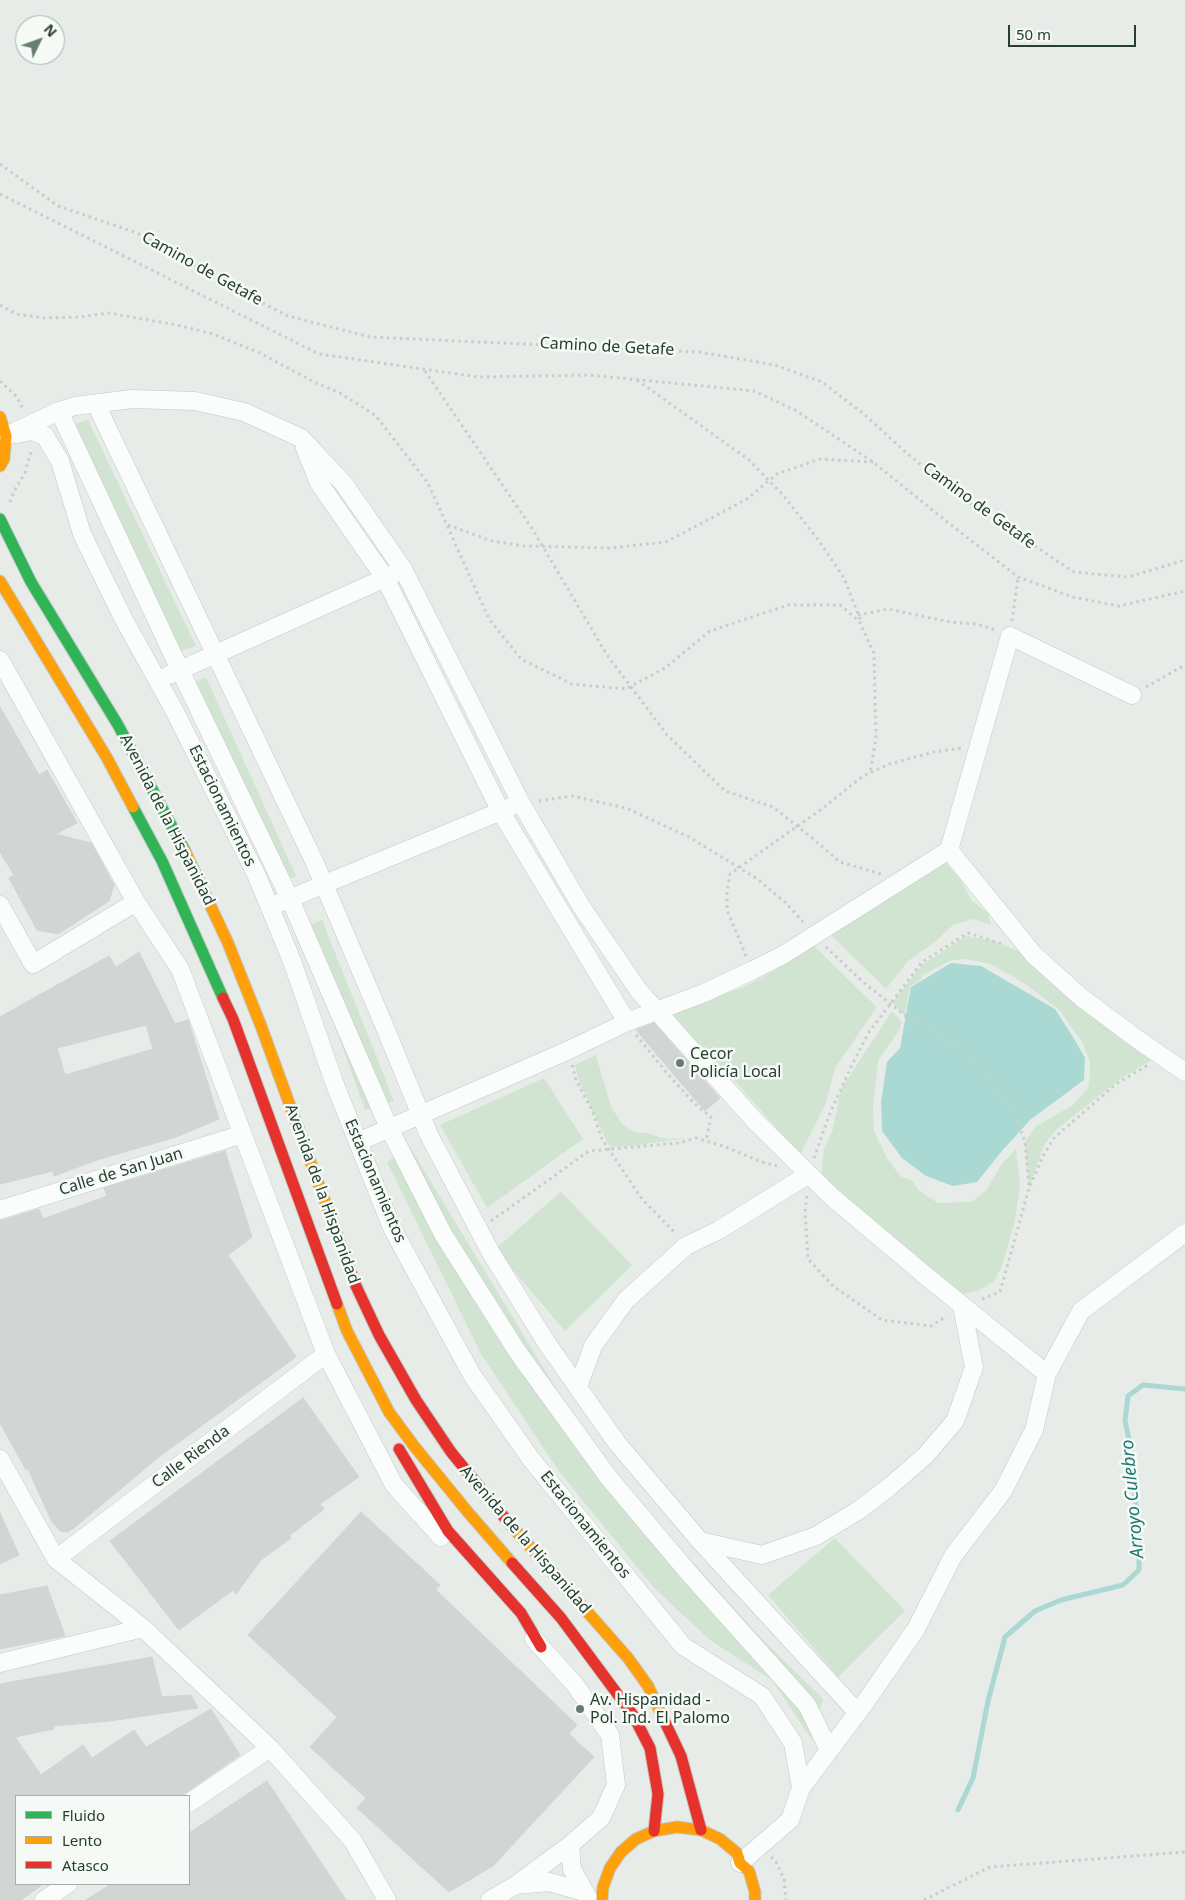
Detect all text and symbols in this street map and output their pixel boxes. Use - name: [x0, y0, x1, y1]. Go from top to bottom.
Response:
- north arrow: [15, 15, 65, 65]
- scale bar: [1010, 15, 1138, 47]
- text: N: [40, 20, 62, 41]
- text: 50 m: [1016, 24, 1051, 44]
- street label: Camino de Getafe: [138, 228, 266, 310]
- street label: Camino de Getafe: [539, 334, 675, 360]
- street label: Camino de Getafe: [919, 459, 1039, 553]
- street label: Avenida de la Hispanidad: [115, 731, 219, 909]
- street label: Estacionamientos: [184, 742, 260, 870]
- place label: Cecor Policía Local: [690, 1044, 781, 1082]
- marker: Cecor Policía Local: [674, 1057, 686, 1069]
- street label: Avenida de la Hispanidad: [281, 1102, 363, 1286]
- street label: Estacionamientos: [340, 1116, 410, 1246]
- street label: Calle de San Juan: [57, 1144, 185, 1200]
- street label: Calle Rienda: [148, 1422, 234, 1492]
- water label: Arroyo Culebro: [1117, 1439, 1149, 1559]
- street label: Avenida de la Hispanidad: [455, 1462, 595, 1618]
- street label: Estacionamientos: [536, 1467, 634, 1583]
- place label: Av. Hispanidad - Pol. Ind. El Palomo: [590, 1690, 730, 1728]
- marker: Av. Hispanidad - Pol. Ind. El Palomo: [574, 1703, 586, 1715]
- legend: [15, 1795, 190, 1885]
- text: Fluido: [62, 1805, 105, 1825]
- text: Lento: [62, 1830, 102, 1850]
- text: Atasco: [62, 1855, 109, 1875]

